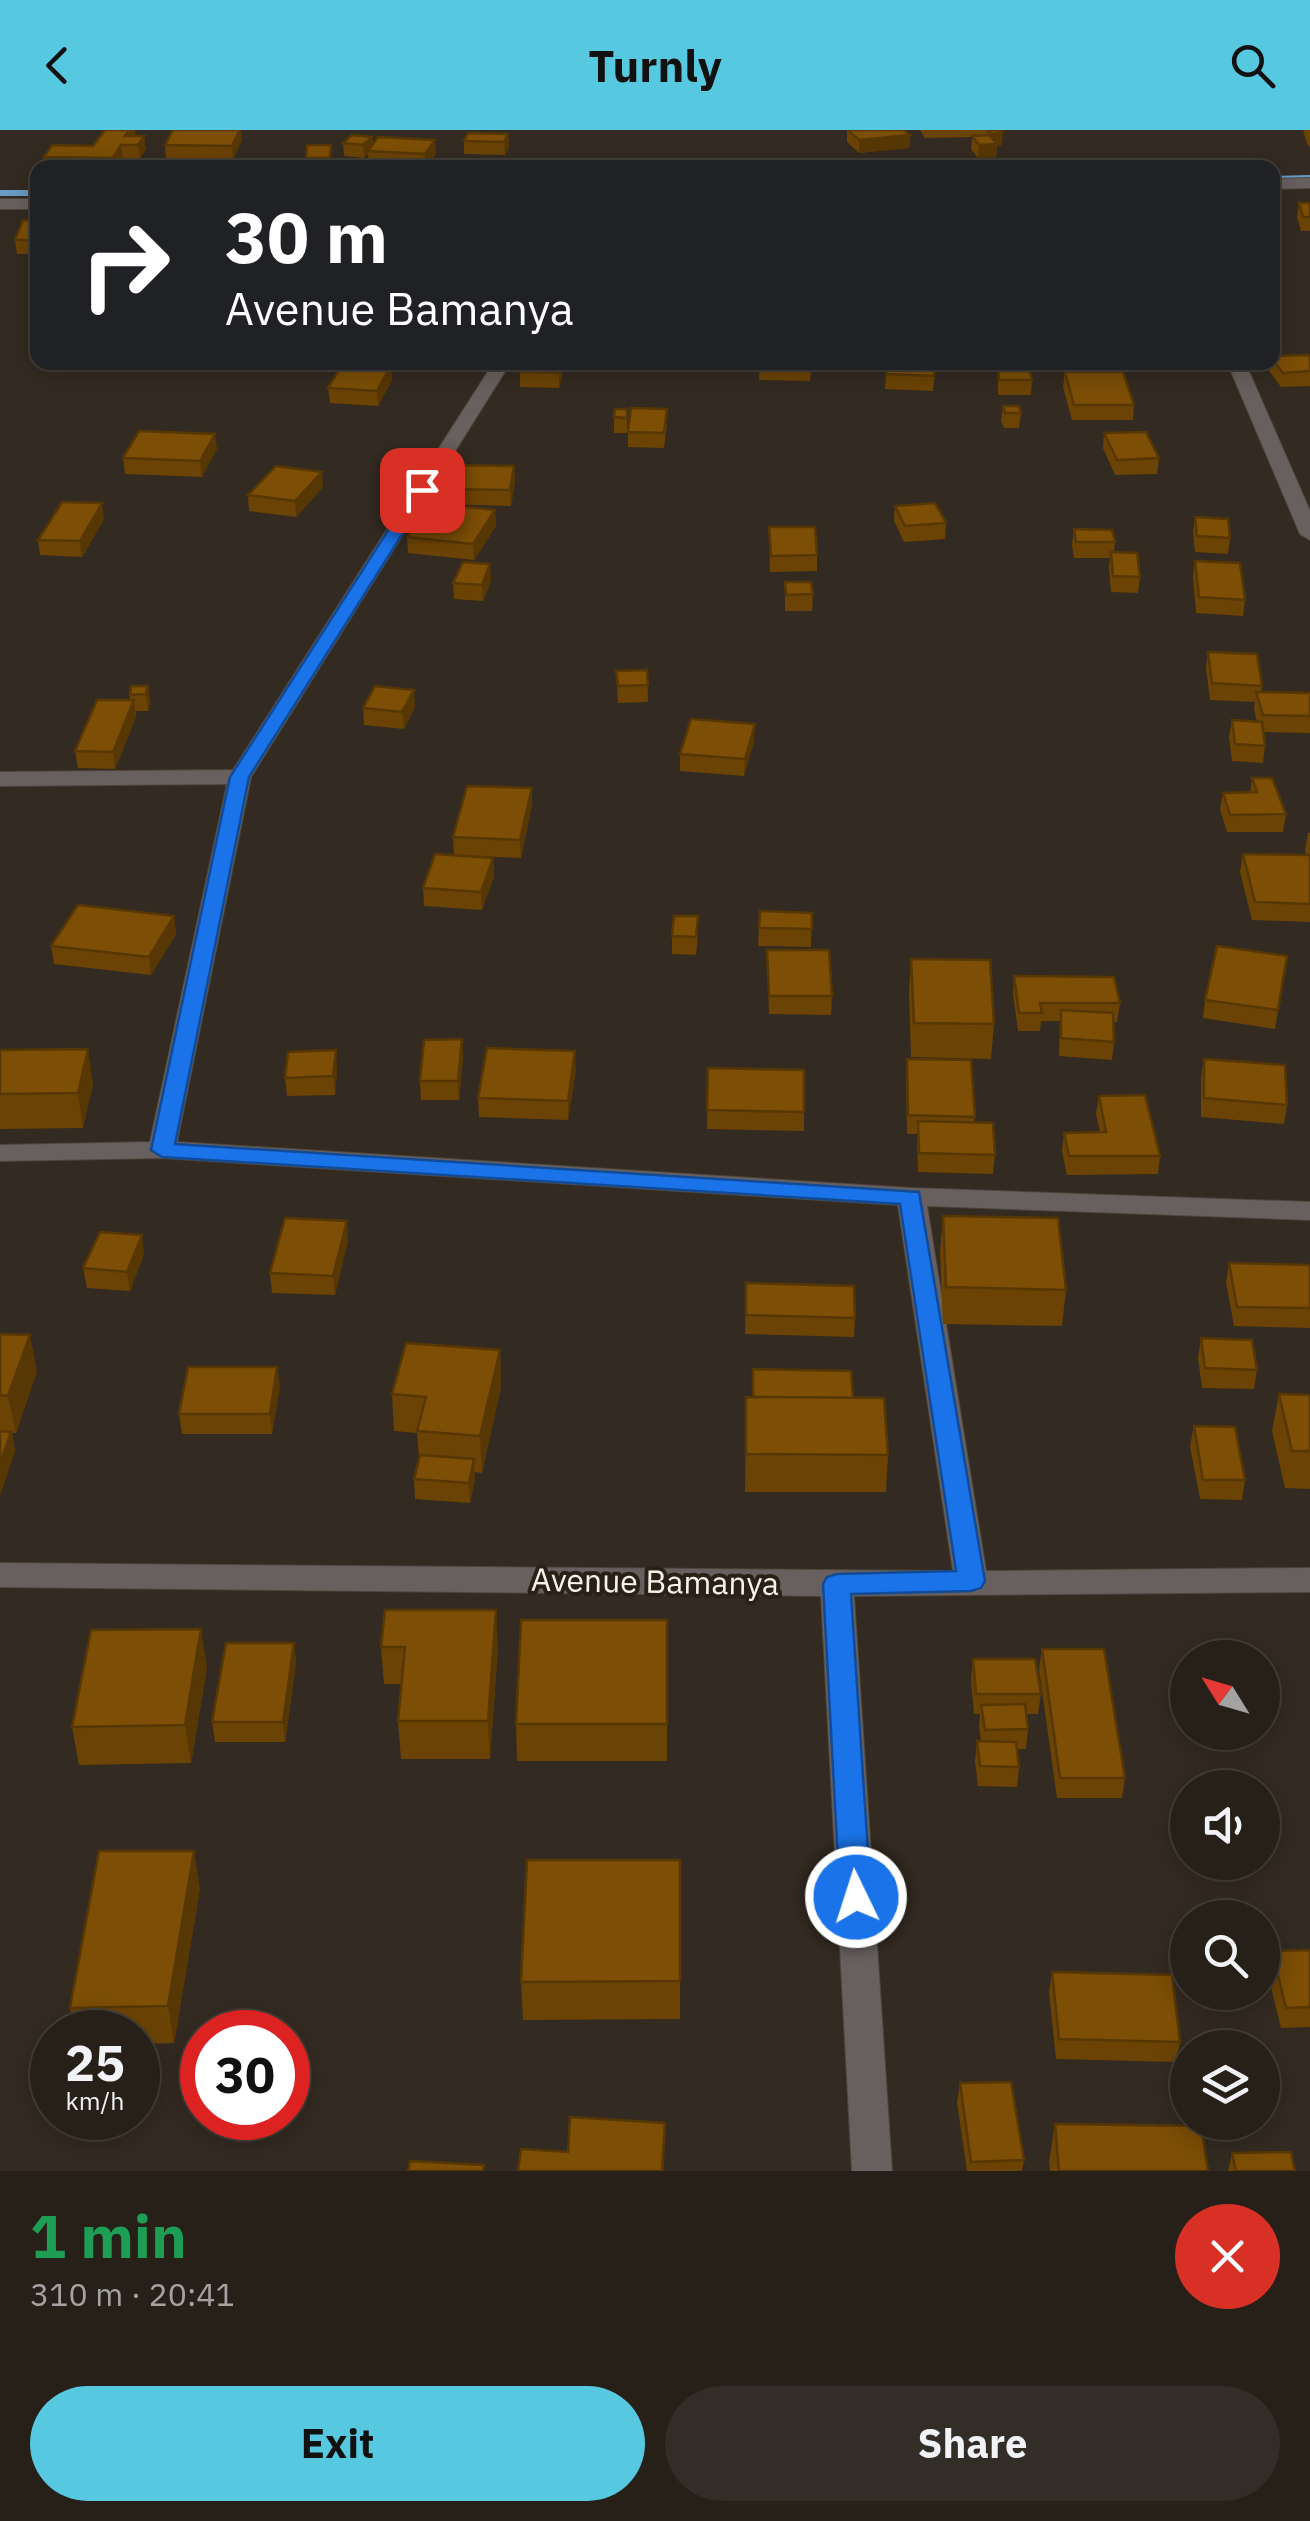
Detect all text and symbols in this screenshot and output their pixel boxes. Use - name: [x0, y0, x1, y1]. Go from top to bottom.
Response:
- text: Turnly: [588, 36, 722, 94]
- icon: back: [30, 38, 85, 93]
- icon: search: [1225, 38, 1280, 93]
- text: 30 m: [225, 191, 388, 282]
- icon: right: [60, 200, 190, 330]
- text: Avenue Bamanya: [225, 279, 574, 337]
- pin: [380, 448, 465, 533]
- icon: arrive: [395, 463, 450, 518]
- street label: Avenue Bamanya: [531, 1558, 779, 1604]
- north arrow: [1170, 1640, 1280, 1750]
- map controls: [1170, 1640, 1280, 2140]
- button: sound: [1170, 1770, 1280, 1880]
- position arrow: [804, 1845, 908, 1949]
- button: search: [1170, 1900, 1280, 2010]
- speed limit sign: 30: [180, 2010, 310, 2140]
- text: 25: [65, 2030, 125, 2095]
- button: layers: [1170, 2030, 1280, 2140]
- text: km/h: [66, 2084, 124, 2117]
- text: 1 min: [30, 2196, 187, 2275]
- button: close: [1175, 2204, 1280, 2309]
- text: 310 m · 20:41: [30, 2273, 235, 2315]
- button: Exit: [30, 2386, 645, 2501]
- button: Share: [665, 2386, 1280, 2501]

